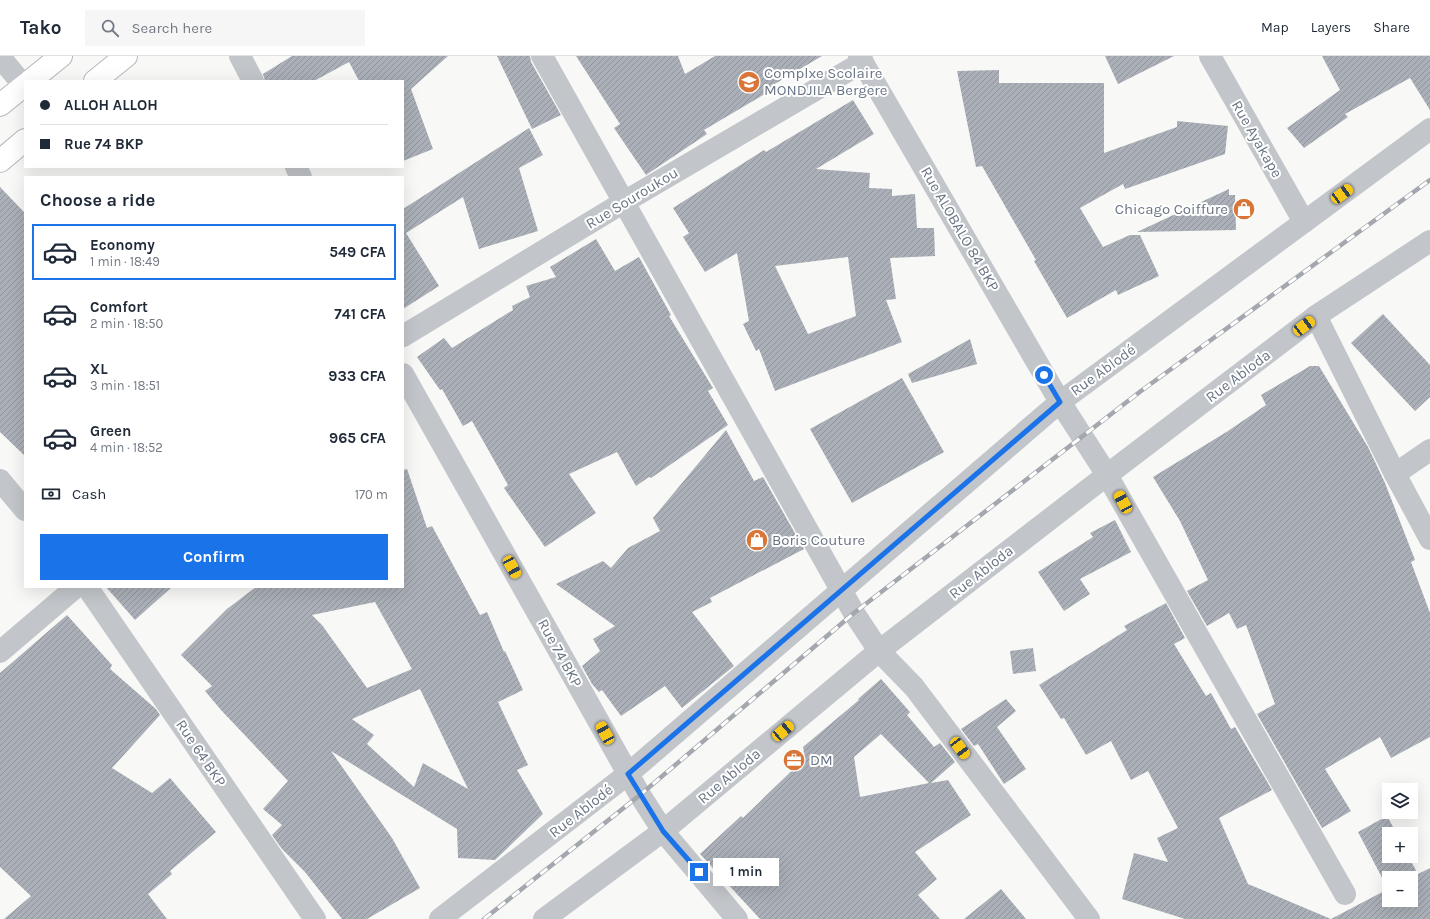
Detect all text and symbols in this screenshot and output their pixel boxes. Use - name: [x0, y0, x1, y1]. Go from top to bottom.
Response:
- search box: [85, 10, 365, 46]
- text: Tako: [20, 17, 61, 39]
- icon: search: [99, 17, 121, 39]
- text: Search here: [131, 19, 212, 37]
- text: Map: [1261, 19, 1289, 36]
- text: Layers: [1311, 19, 1351, 36]
- text: Share: [1373, 19, 1410, 36]
- place label: Complxe Scolaire MONDJILA Bergere: [764, 64, 888, 99]
- school or university icon: Complxe Scolaire MONDJILA Bergere: [736, 69, 762, 95]
- text: ALLOH ALLOH: [64, 96, 158, 114]
- street label: Rue Ayakape: [1228, 97, 1286, 181]
- text: Rue 74 BKP: [64, 135, 143, 153]
- street label: Rue Souroukou: [583, 163, 681, 233]
- street label: Rue ALOBALO 84 BKP: [917, 163, 1003, 295]
- car: [1329, 182, 1355, 206]
- text: Choose a ride: [40, 189, 155, 211]
- shop icon: Chicago Coiffure: [1231, 196, 1257, 222]
- place label: Chicago Coiffure: [1115, 200, 1228, 218]
- icon: car: [42, 234, 78, 270]
- text: Economy: [90, 236, 155, 254]
- text: 549 CFA: [329, 243, 386, 261]
- text: 1 min · 18:49: [90, 254, 160, 269]
- icon: car: [42, 296, 78, 332]
- text: Comfort: [90, 298, 148, 316]
- text: 741 CFA: [334, 305, 386, 323]
- car: [1291, 314, 1317, 338]
- text: 2 min · 18:50: [90, 316, 163, 331]
- street label: Rue Ablodé: [1067, 340, 1139, 400]
- street label: Rue Abloda: [1202, 346, 1274, 406]
- icon: car: [42, 358, 78, 394]
- text: XL: [90, 360, 108, 378]
- route start: [1035, 366, 1053, 384]
- text: 933 CFA: [328, 367, 386, 385]
- text: 3 min · 18:51: [90, 378, 160, 393]
- icon: car: [42, 420, 78, 456]
- text: Green: [90, 422, 131, 440]
- text: 965 CFA: [329, 429, 386, 447]
- text: 4 min · 18:52: [90, 440, 163, 455]
- icon: cash: [40, 483, 62, 505]
- text: Cash: [72, 485, 106, 503]
- text: 170 m: [355, 487, 388, 502]
- car: [1112, 489, 1134, 515]
- shop icon: Boris Couture: [744, 527, 770, 553]
- place label: Boris Couture: [772, 531, 865, 549]
- button: Confirm: [40, 534, 388, 580]
- street label: Rue Abloda: [945, 541, 1017, 603]
- car: [501, 554, 523, 580]
- street label: Rue 74 BKP: [534, 616, 586, 690]
- street label: Rue 64 BKP: [172, 716, 230, 790]
- car: [770, 719, 796, 743]
- car: [594, 720, 616, 746]
- car: [948, 735, 972, 761]
- street label: Rue Abloda: [694, 744, 764, 808]
- office icon: DM: [781, 747, 807, 773]
- place label: DM: [810, 751, 833, 769]
- street label: Rue Ablodé: [546, 781, 616, 841]
- map controls: [1382, 783, 1418, 907]
- button: layers: [1382, 783, 1418, 819]
- button: +: [1382, 827, 1418, 863]
- callout: 1 min: [713, 858, 779, 886]
- route end: [690, 863, 708, 881]
- text: 1 min: [730, 864, 762, 879]
- button: −: [1382, 871, 1418, 907]

